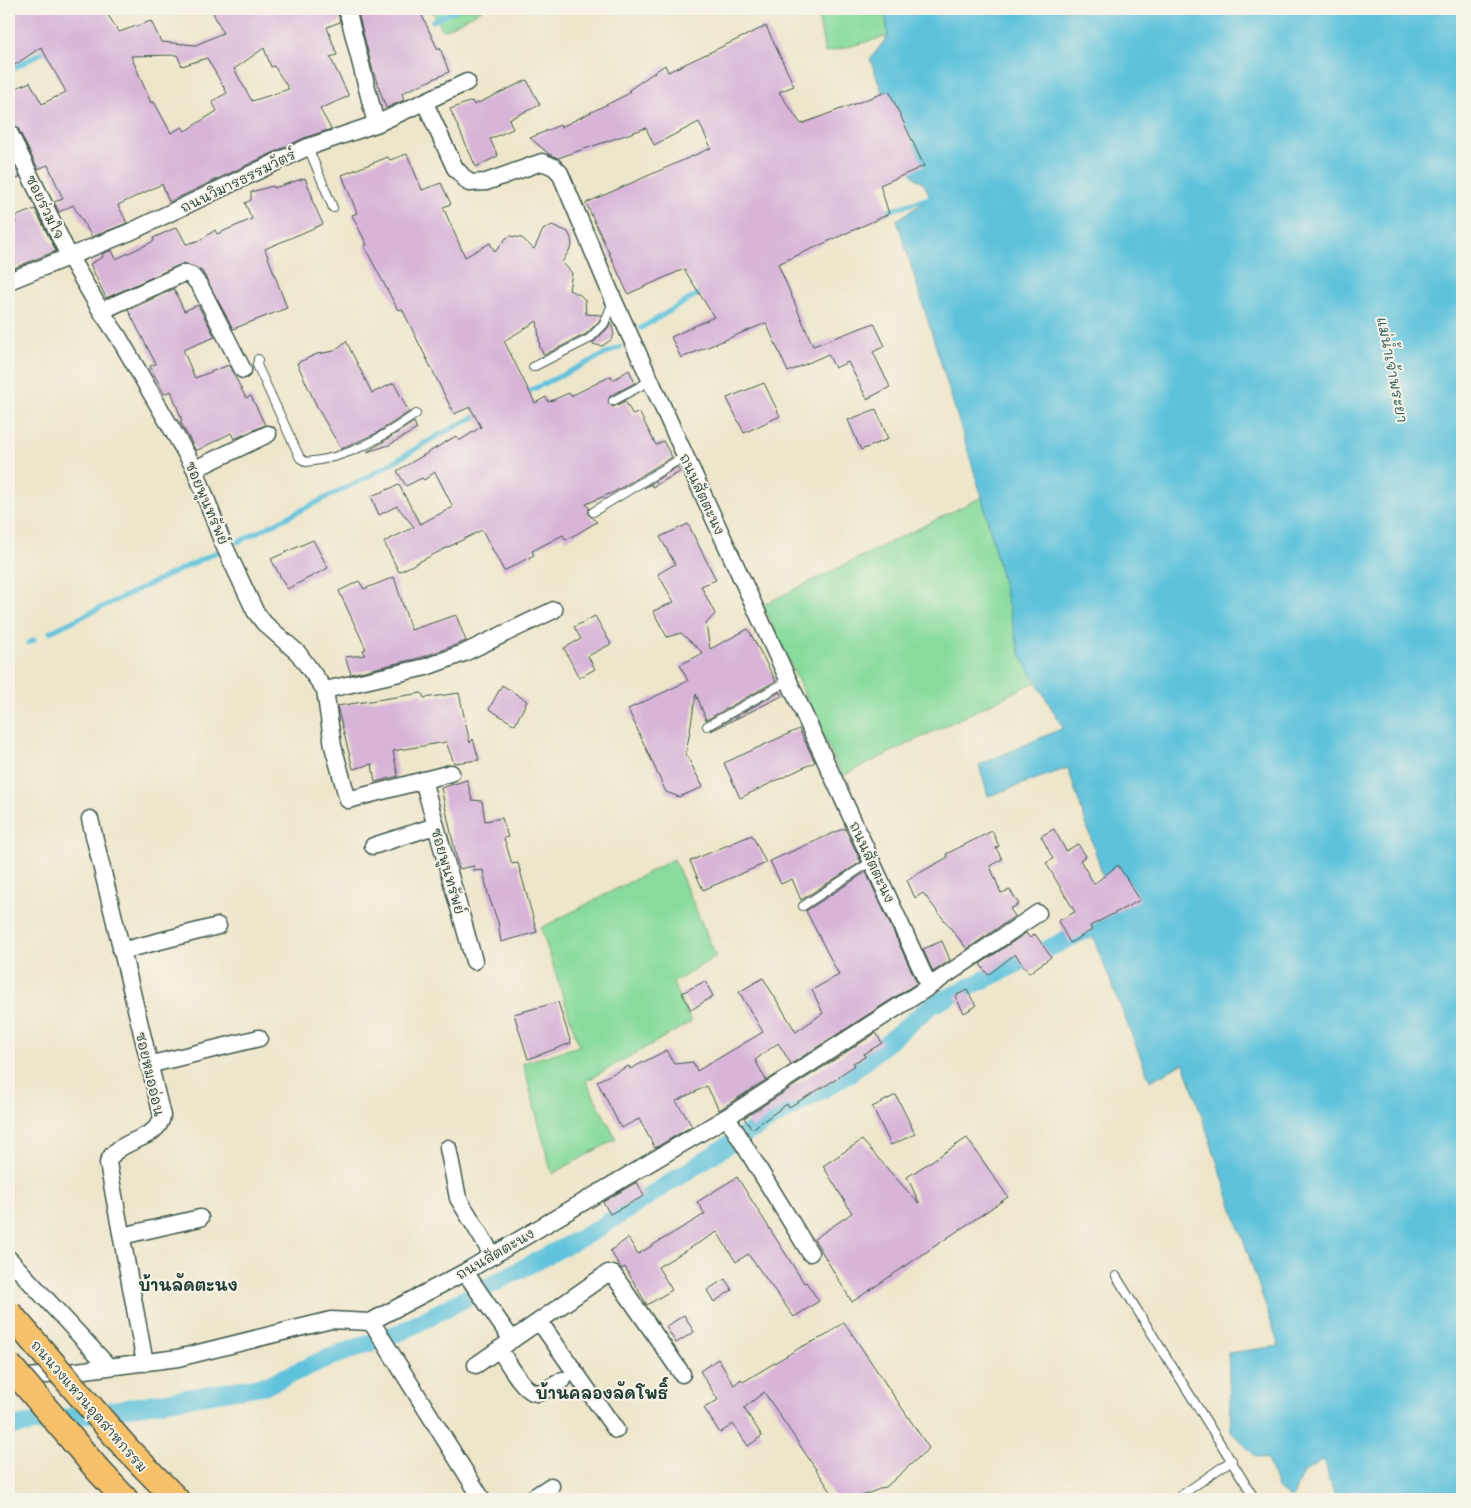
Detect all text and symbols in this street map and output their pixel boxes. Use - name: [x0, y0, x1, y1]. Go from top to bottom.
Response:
- street label: ถนนวิมารธรรมวัตร์: [177, 144, 299, 217]
- street label: ซอยร่วมใจ: [22, 171, 69, 242]
- water label: แม่น้ำเจ้าพระยา: [1373, 315, 1415, 424]
- street label: ถนนสัตตะนง: [675, 450, 730, 538]
- street label: ซอยพูนทรัพย์: [180, 458, 234, 548]
- street label: ถนนสัตตะนง: [845, 818, 900, 906]
- street label: ซอยพูนทรัพย์: [426, 826, 470, 916]
- street label: ซอยหมออ่อน: [132, 1030, 169, 1118]
- street label: ถนนสัตตะนง: [452, 1223, 538, 1284]
- district label: บ้านลัดตะนง: [138, 1272, 238, 1295]
- street label: ถนนวงแหวนอุตสาหกรรม: [25, 1336, 152, 1477]
- district label: บ้านคลองลัดโพธิ์: [536, 1377, 669, 1403]

